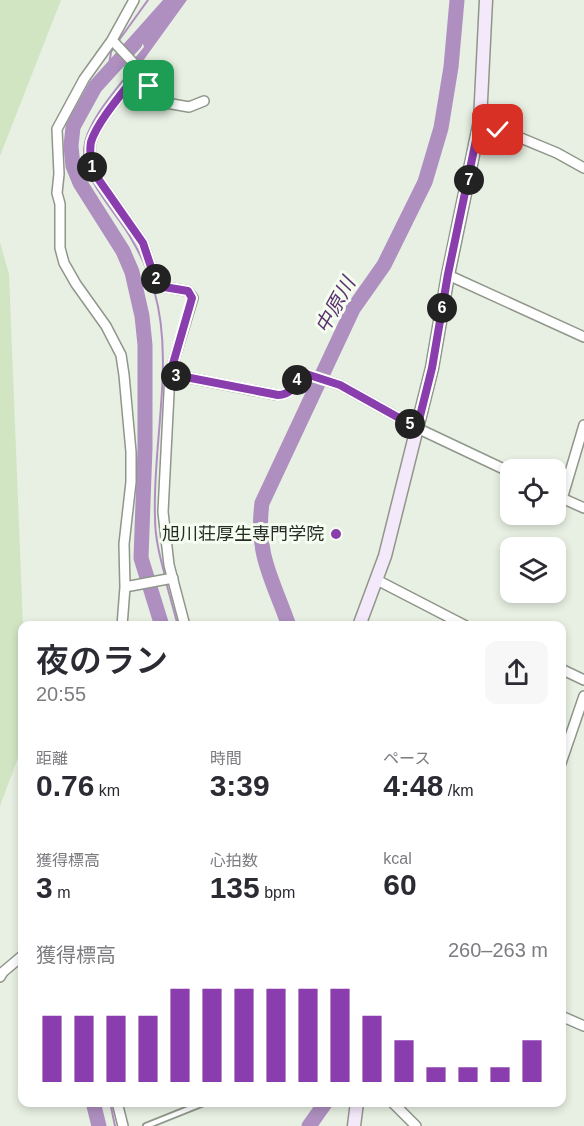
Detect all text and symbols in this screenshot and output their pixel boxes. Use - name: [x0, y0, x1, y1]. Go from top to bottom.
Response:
- pin: [123, 60, 174, 111]
- icon: arrive: [132, 69, 165, 102]
- pin: [472, 104, 523, 155]
- icon: check: [481, 113, 514, 146]
- pin: 1: [77, 152, 107, 182]
- text: 1: [88, 158, 96, 175]
- pin: 7: [454, 165, 484, 195]
- text: 7: [465, 171, 473, 188]
- pin: 2: [141, 264, 171, 294]
- text: 2: [152, 270, 160, 287]
- water label: 中原川: [311, 272, 360, 337]
- pin: 6: [427, 293, 457, 323]
- text: 6: [438, 299, 446, 316]
- pin: 3: [161, 361, 191, 391]
- pin: 4: [282, 365, 312, 395]
- text: 3: [172, 367, 180, 384]
- text: 4: [293, 371, 301, 388]
- pin: 5: [395, 409, 425, 439]
- text: 5: [406, 415, 414, 432]
- map controls: [500, 459, 566, 603]
- button: locate: [500, 459, 566, 525]
- place label: 旭川荘厚生専門学院: [162, 524, 324, 544]
- marker: 旭川荘厚生専門学院: [329, 527, 343, 541]
- button: layers: [500, 537, 566, 603]
- button: share: [485, 641, 548, 704]
- text: 夜のラン: [36, 642, 168, 679]
- text: 20:55: [36, 683, 86, 705]
- text: 距離: [36, 750, 68, 767]
- text: 時間: [210, 750, 242, 767]
- text: ペース: [383, 750, 431, 767]
- text: 0.76: [36, 769, 94, 802]
- text: 3:39: [210, 769, 270, 802]
- text: 4:48: [383, 769, 443, 802]
- text: km: [94, 782, 120, 799]
- text: /km: [443, 782, 474, 799]
- text: kcal: [383, 850, 412, 867]
- text: 獲得標高: [36, 852, 100, 869]
- text: 心拍数: [210, 852, 258, 869]
- text: 60: [383, 868, 417, 901]
- text: 3: [36, 871, 53, 904]
- text: 135: [210, 871, 260, 904]
- text: m: [53, 884, 70, 901]
- text: bpm: [260, 884, 295, 901]
- text: 260–263 m: [448, 939, 548, 961]
- text: 獲得標高: [36, 944, 116, 966]

